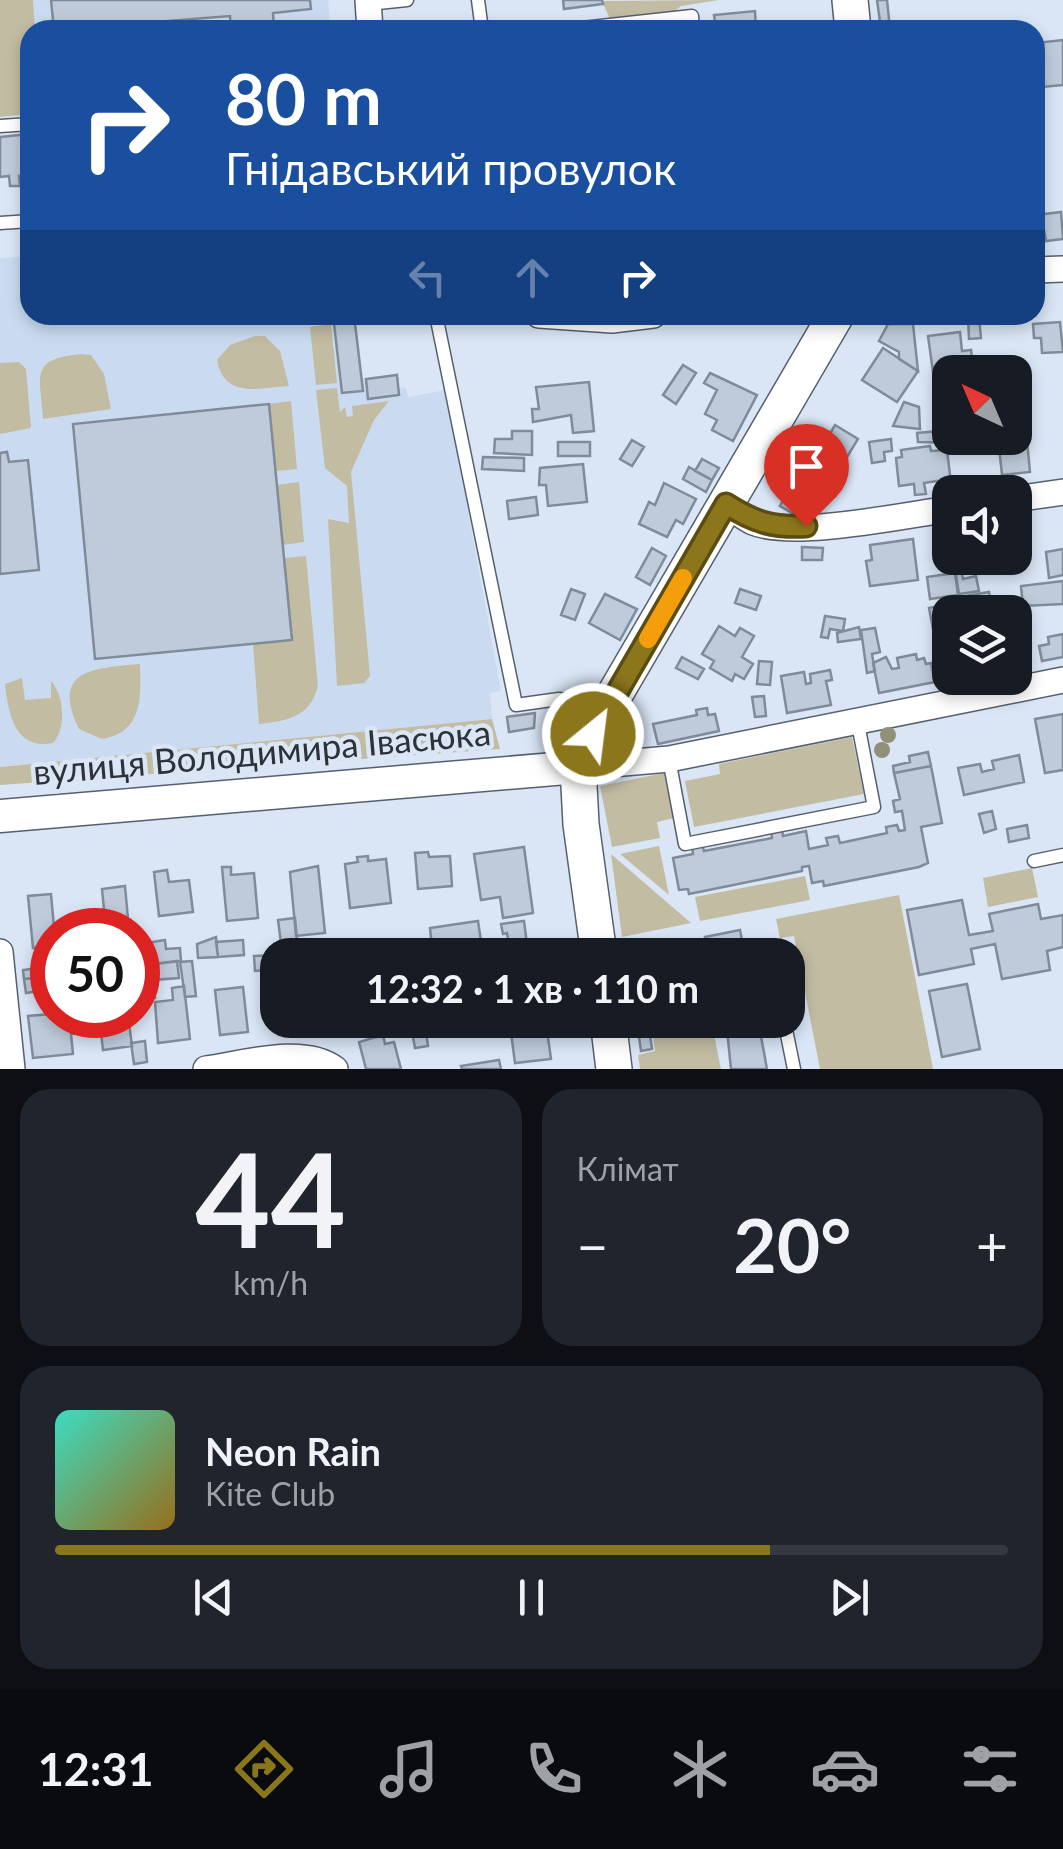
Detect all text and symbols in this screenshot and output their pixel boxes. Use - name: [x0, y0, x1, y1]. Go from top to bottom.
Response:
- text: 80 m: [225, 56, 382, 140]
- icon: right: [60, 60, 190, 190]
- text: Гнідавський провулок: [225, 141, 676, 195]
- icon: left: [400, 250, 455, 305]
- icon: ahead: [505, 250, 560, 305]
- icon: right: [610, 250, 665, 305]
- north arrow: [932, 355, 1032, 455]
- map controls: [932, 355, 1032, 695]
- pin: [764, 424, 849, 527]
- icon: arrive: [779, 439, 834, 494]
- button: sound: [932, 475, 1032, 575]
- button: layers: [932, 595, 1032, 695]
- position arrow: [541, 682, 645, 786]
- street label: вулиця Володимира Івасюка: [31, 710, 492, 792]
- speed limit sign: 50: [30, 908, 160, 1038]
- text: 12:32 · 1 хв · 110 m: [366, 965, 699, 1011]
- text: 44: [195, 1120, 346, 1276]
- text: Клімат: [577, 1149, 679, 1188]
- text: 20°: [733, 1199, 851, 1289]
- text: −: [577, 1212, 608, 1278]
- text: +: [976, 1212, 1008, 1278]
- text: km/h: [233, 1263, 308, 1302]
- text: Neon Rain: [205, 1428, 381, 1474]
- text: Kite Club: [205, 1474, 335, 1513]
- icon: previous: [186, 1570, 241, 1625]
- icon: pause: [504, 1570, 559, 1625]
- icon: next: [822, 1570, 877, 1625]
- icon: directions: [229, 1734, 299, 1804]
- icon: music: [374, 1734, 444, 1804]
- icon: phone: [519, 1734, 589, 1804]
- icon: climate: [665, 1734, 735, 1804]
- icon: car: [810, 1734, 880, 1804]
- icon: filters: [955, 1734, 1025, 1804]
- text: 12:31: [38, 1742, 154, 1796]

